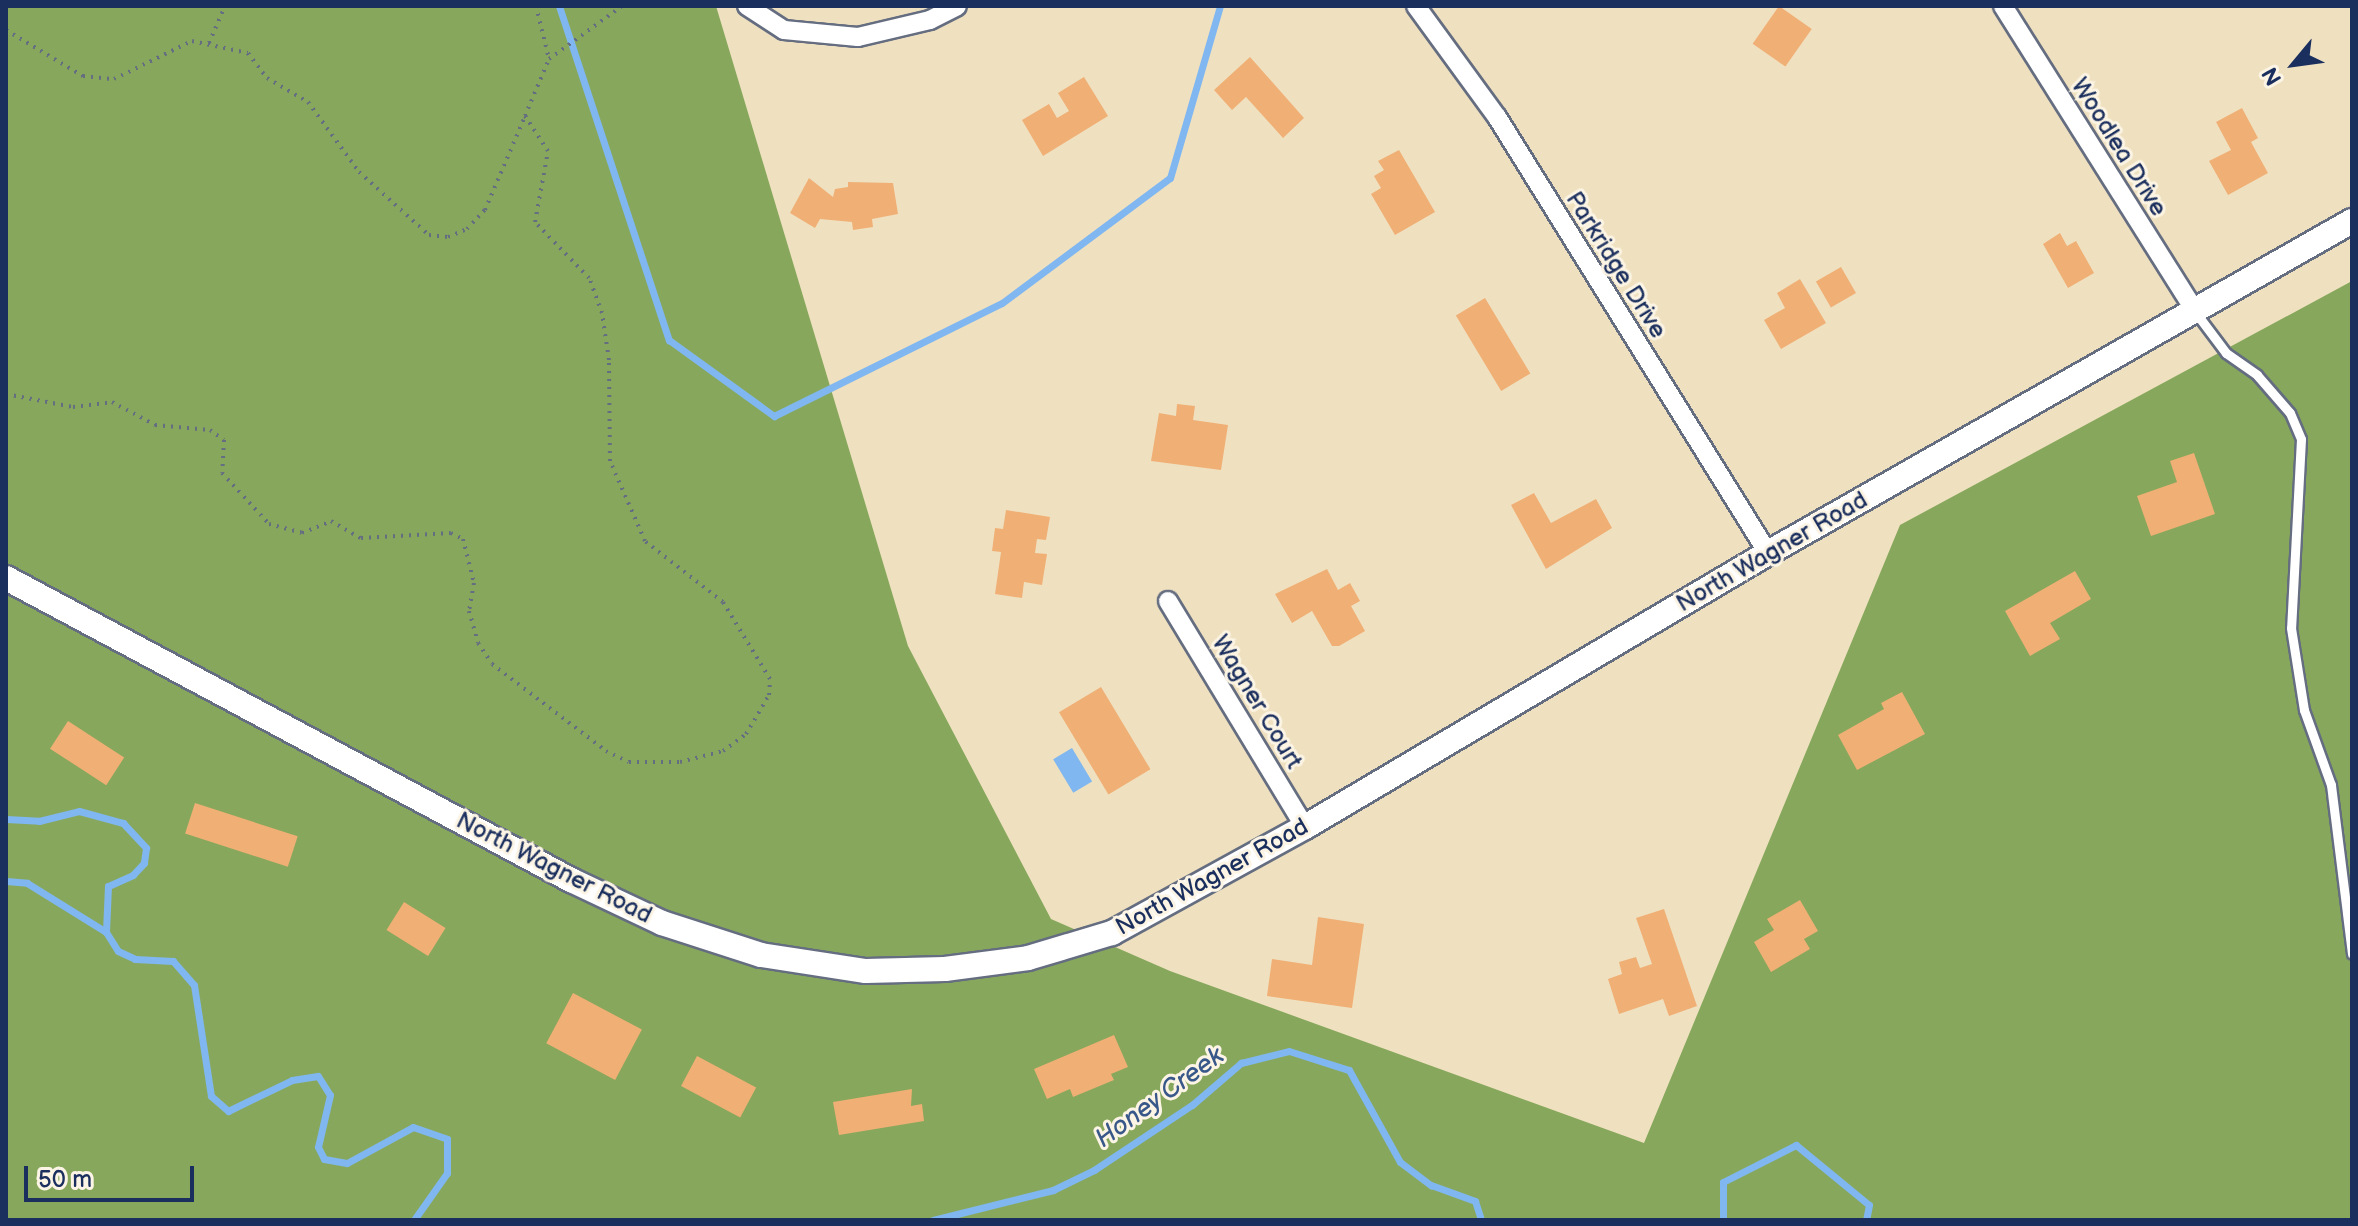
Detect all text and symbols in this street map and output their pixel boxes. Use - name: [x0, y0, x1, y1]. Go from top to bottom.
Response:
- north arrow: [2254, 24, 2334, 104]
- text: N: [2257, 62, 2288, 90]
- street label: Woodlea Drive: [2065, 73, 2173, 221]
- street label: Parkridge Drive: [1559, 186, 1673, 344]
- street label: North Wagner Road: [1671, 485, 1873, 619]
- street label: Wagner Court: [1206, 630, 1308, 774]
- street label: North Wagner Road: [451, 806, 657, 930]
- street label: North Wagner Road: [1110, 812, 1314, 942]
- water label: Honey Creek: [1089, 1040, 1231, 1156]
- scale bar: [28, 1150, 198, 1200]
- text: 50 m: [38, 1165, 92, 1194]

